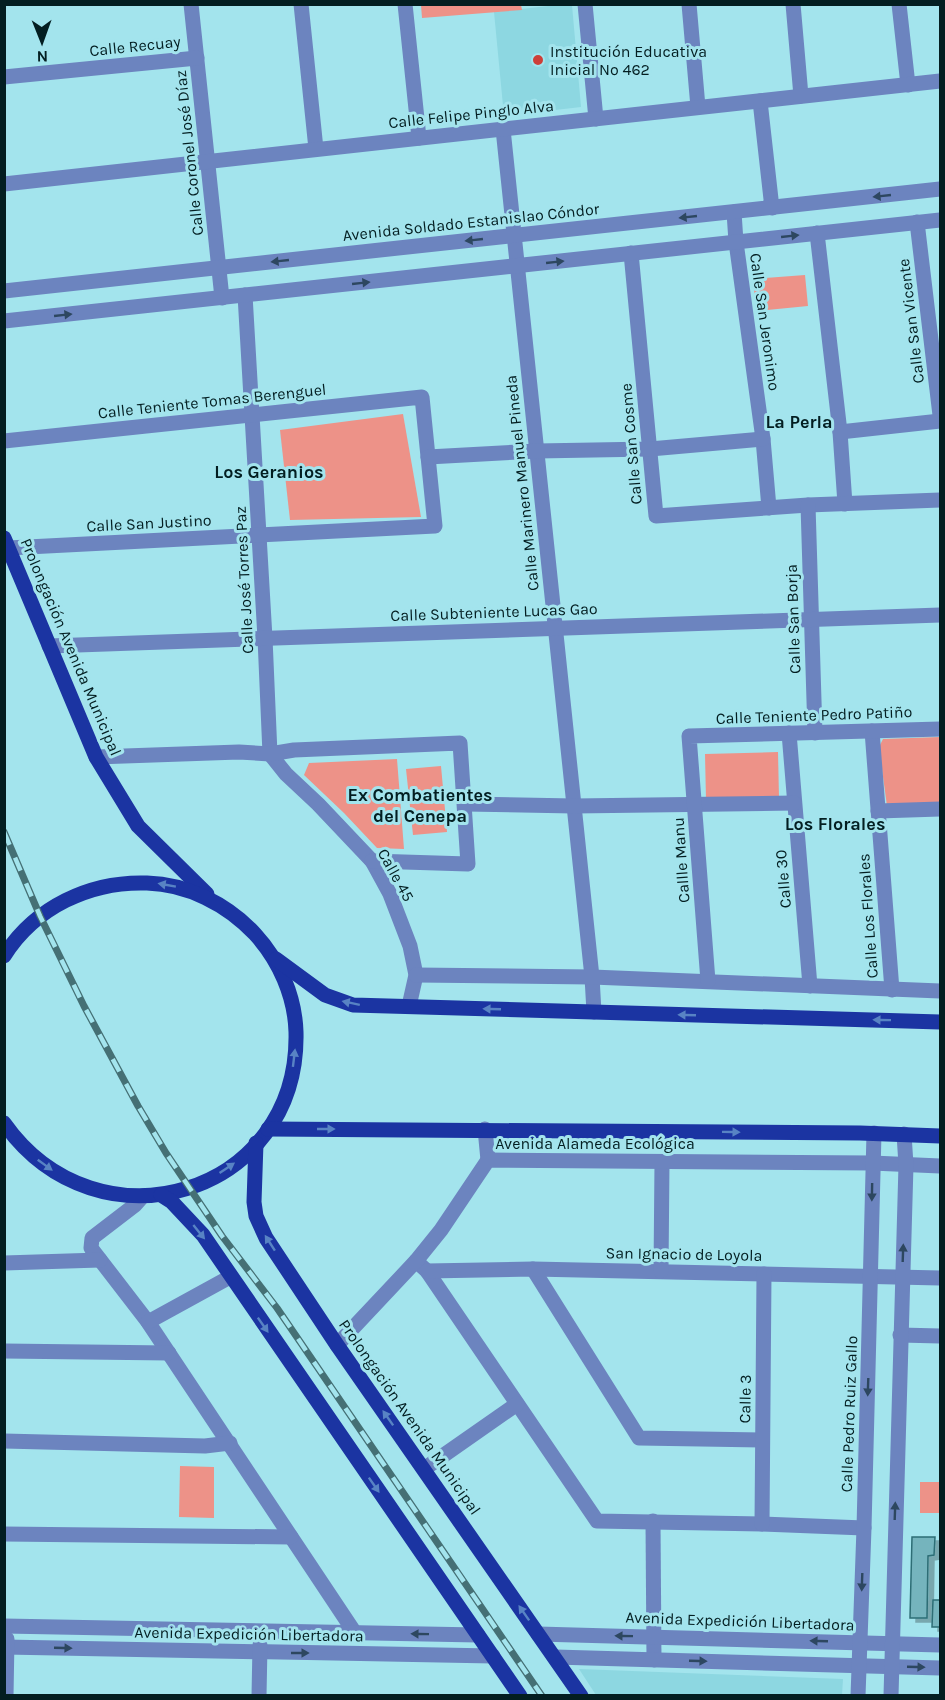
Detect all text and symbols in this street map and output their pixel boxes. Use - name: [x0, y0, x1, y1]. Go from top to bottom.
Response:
- north arrow: [12, 12, 72, 72]
- street label: Calle Recuay: [88, 32, 182, 60]
- place label: Institución Educativa Inicial Nº 462: [550, 42, 707, 79]
- text: N: [36, 47, 48, 66]
- marker: Institución Educativa Inicial Nº 462: [531, 53, 545, 67]
- street label: Calle Coronel José Díaz: [171, 69, 207, 237]
- street label: Calle Felipe Pinglo Alva: [387, 96, 555, 132]
- one-way arrow: [873, 191, 892, 201]
- street label: Avenida Soldado Estanislao Cóndor: [342, 199, 600, 245]
- one-way arrow: [679, 212, 698, 222]
- one-way arrow: [781, 231, 800, 241]
- one-way arrow: [464, 235, 483, 245]
- street label: Calle San Jeronimo: [746, 252, 784, 392]
- one-way arrow: [270, 256, 289, 266]
- one-way arrow: [545, 257, 564, 267]
- street label: Calle San Vicente: [894, 257, 928, 385]
- one-way arrow: [351, 278, 370, 288]
- one-way arrow: [53, 310, 72, 320]
- street label: Calle Marinero Manuel Pineda: [501, 374, 543, 592]
- street label: Calle Teniente Tomas Berenguel: [97, 380, 327, 422]
- street label: Calle San Cosme: [616, 383, 646, 505]
- district label: La Perla: [765, 411, 833, 433]
- district label: Los Geranios: [214, 461, 324, 483]
- street label: Calle José Torres Paz: [231, 506, 257, 654]
- street label: Calle San Justino: [86, 510, 212, 536]
- street label: Prolongación Avenida Municipal: [16, 535, 126, 759]
- street label: Calle San Borja: [782, 564, 804, 674]
- street label: Calle Subteniente Lucas Gao: [390, 599, 598, 625]
- street label: Calle Teniente Pedro Patiño: [715, 702, 913, 728]
- district label: Ex Combatientes del Cenepa: [347, 784, 493, 827]
- district label: Los Florales: [785, 813, 885, 835]
- street label: Callle Manu: [669, 817, 693, 903]
- street label: Calle 45: [374, 845, 418, 905]
- street label: Calle 30: [771, 849, 795, 909]
- street label: Calle Los Florales: [854, 853, 882, 979]
- one-way arrow: [157, 880, 176, 889]
- one-way arrow: [341, 998, 360, 1007]
- one-way arrow: [483, 1004, 502, 1013]
- one-way arrow: [678, 1010, 697, 1019]
- one-way arrow: [873, 1016, 892, 1025]
- one-way arrow: [290, 1048, 299, 1067]
- one-way arrow: [317, 1124, 336, 1133]
- one-way arrow: [722, 1127, 741, 1137]
- street label: Avenida Alameda Ecológica: [495, 1134, 695, 1153]
- one-way arrow: [36, 1159, 52, 1171]
- one-way arrow: [219, 1163, 235, 1174]
- one-way arrow: [867, 1182, 877, 1201]
- one-way arrow: [193, 1224, 206, 1240]
- one-way arrow: [264, 1235, 275, 1252]
- street label: San Ignacio de Loyola: [606, 1243, 762, 1265]
- one-way arrow: [898, 1244, 907, 1263]
- street label: Prolongación Avenida Municipal: [335, 1316, 485, 1518]
- one-way arrow: [257, 1317, 269, 1333]
- street label: Calle Pedro Ruiz Gallo: [837, 1335, 861, 1493]
- street label: Calle 3: [735, 1374, 755, 1424]
- one-way arrow: [863, 1377, 873, 1396]
- one-way arrow: [382, 1411, 394, 1427]
- one-way arrow: [368, 1477, 380, 1493]
- one-way arrow: [891, 1502, 900, 1521]
- one-way arrow: [858, 1572, 867, 1591]
- one-way arrow: [519, 1605, 530, 1621]
- street label: Avenida Expedición Libertadora: [625, 1608, 855, 1634]
- street label: Avenida Expedición Libertadora: [134, 1623, 364, 1645]
- one-way arrow: [410, 1629, 429, 1639]
- one-way arrow: [615, 1631, 634, 1640]
- one-way arrow: [810, 1637, 829, 1646]
- one-way arrow: [53, 1644, 72, 1653]
- one-way arrow: [290, 1648, 309, 1658]
- one-way arrow: [688, 1656, 707, 1666]
- one-way arrow: [906, 1663, 925, 1672]

